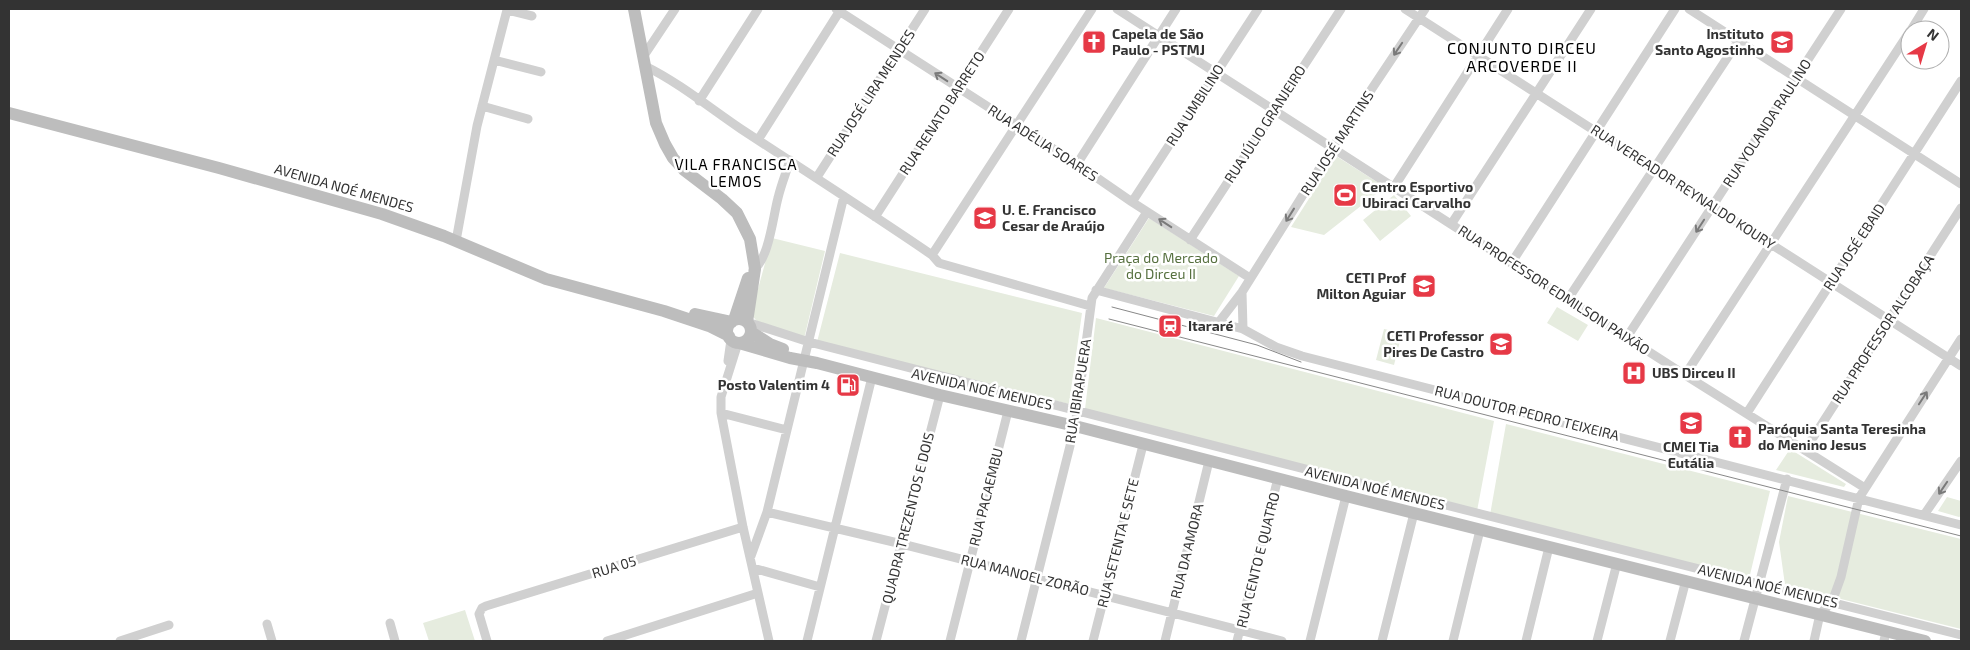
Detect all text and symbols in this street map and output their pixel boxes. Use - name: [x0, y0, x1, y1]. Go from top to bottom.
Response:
- north arrow: [1900, 20, 1950, 70]
- place label: Capela de São Paulo - PSTMJ: [1112, 25, 1205, 58]
- place label: Instituto Santo Agostinho: [1655, 25, 1764, 58]
- text: N: [1924, 25, 1943, 44]
- street label: RUA JOSÉ LIRA MENDES: [823, 26, 918, 159]
- church icon: Capela de São Paulo - PSTMJ: [1081, 29, 1107, 55]
- school or university icon: Instituto Santo Agostinho: [1769, 29, 1795, 55]
- district label: CONJUNTO DIRCEU ARCOVERDE II: [1447, 38, 1597, 75]
- one-way arrow: [1393, 42, 1403, 56]
- street label: RUA RENATO BARRETO: [895, 48, 988, 178]
- street label: RUA YOLANDA RAULINO: [1719, 55, 1814, 190]
- street label: RUA UMBILINO: [1162, 61, 1227, 149]
- street label: RUA JÚLIO GRANJEIRO: [1220, 62, 1309, 186]
- one-way arrow: [935, 71, 949, 81]
- street label: RUA JOSÉ MARTINS: [1296, 87, 1377, 198]
- street label: RUA ADÉLIA SOARES: [985, 101, 1101, 185]
- street label: RUA VEREADOR REYNALDO KOURY: [1588, 121, 1779, 253]
- district label: VILA FRANCISCA LEMOS: [674, 155, 798, 190]
- street label: AVENIDA NOÉ MENDES: [273, 159, 416, 216]
- place label: Centro Esportivo Ubiraci Carvalho: [1362, 178, 1473, 211]
- sports icon: Centro Esportivo Ubiraci Carvalho: [1332, 182, 1358, 208]
- street label: RUA JOSÉ EBAID: [1819, 200, 1888, 293]
- place label: U. E. Francisco Cesar de Araújo: [1002, 201, 1105, 234]
- school or university icon: U. E. Francisco Cesar de Araújo: [972, 205, 998, 231]
- one-way arrow: [1285, 207, 1295, 221]
- one-way arrow: [1158, 218, 1172, 228]
- one-way arrow: [1695, 218, 1705, 232]
- street label: RUA PROFESSOR EDMILSON PAIXÃO: [1455, 221, 1653, 358]
- park label: Praça do Mercado do Dirceu II: [1104, 249, 1218, 282]
- street label: RUA PROFESSOR ALCOBAÇA: [1828, 251, 1938, 407]
- place label: CETI Prof Milton Aguiar: [1316, 269, 1406, 302]
- school or university icon: CETI Prof Milton Aguiar: [1411, 273, 1437, 299]
- station icon: Itararé: [1157, 313, 1183, 339]
- place label: Itararé: [1188, 317, 1234, 334]
- place label: CETI Professor Pires De Castro: [1383, 327, 1484, 360]
- school or university icon: CETI Professor Pires De Castro: [1488, 331, 1514, 357]
- street label: RUA IBIRAPUERA: [1061, 337, 1094, 444]
- hospital icon: UBS Dirceu II: [1621, 360, 1647, 386]
- street label: AVENIDA NOÉ MENDES: [910, 364, 1054, 413]
- place label: UBS Dirceu II: [1652, 364, 1736, 381]
- fuel station icon: Posto Valentim 4: [835, 372, 861, 398]
- place label: Posto Valentim 4: [718, 376, 830, 393]
- street label: RUA DOUTOR PEDRO TEIXEIRA: [1433, 381, 1621, 444]
- one-way arrow: [1918, 391, 1928, 405]
- school or university icon: CMEI Tia Eutália: [1678, 410, 1704, 436]
- place label: Paróquia Santa Teresinha do Menino Jesus: [1758, 420, 1926, 453]
- church icon: Paróquia Santa Teresinha do Menino Jesus: [1727, 424, 1753, 450]
- street label: QUADRA TREZENTOS E DOIS: [878, 430, 937, 605]
- place label: CMEI Tia Eutália: [1663, 438, 1719, 471]
- street label: RUA PACAEMBU: [965, 446, 1006, 548]
- street label: AVENIDA NOÉ MENDES: [1303, 462, 1447, 513]
- street label: RUA SETENTA E SETE: [1093, 476, 1142, 609]
- one-way arrow: [1938, 481, 1948, 495]
- street label: RUA CENTO E QUATRO: [1232, 490, 1283, 629]
- street label: RUA DA AMORA: [1166, 501, 1207, 600]
- street label: RUA MANOEL ZORÃO: [959, 550, 1091, 599]
- street label: RUA 05: [590, 552, 638, 581]
- street label: AVENIDA NOÉ MENDES: [1696, 560, 1840, 611]

